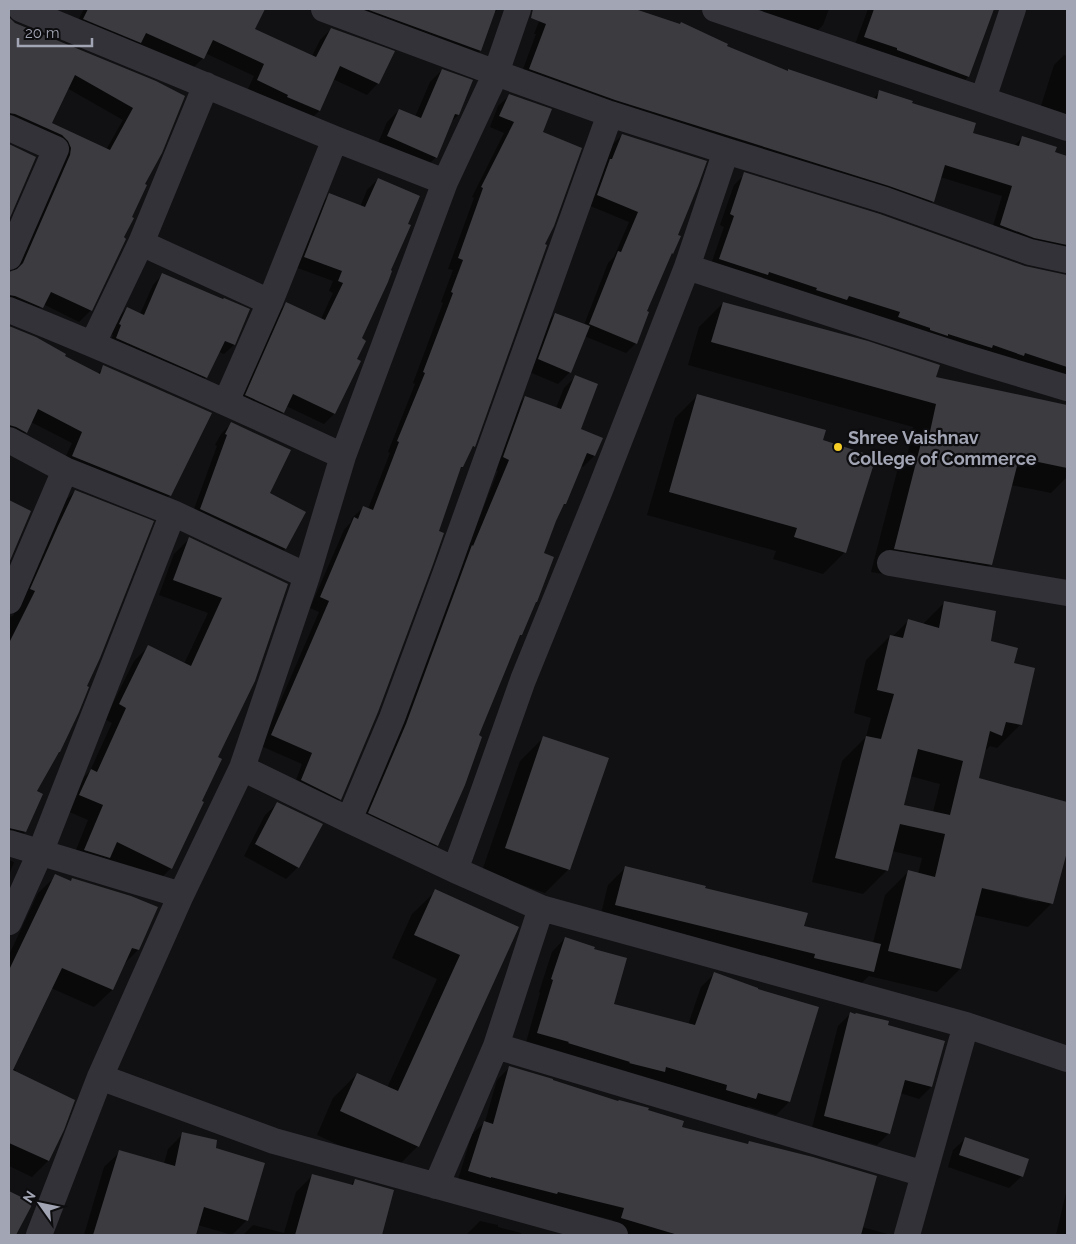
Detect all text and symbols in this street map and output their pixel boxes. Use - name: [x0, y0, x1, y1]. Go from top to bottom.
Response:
- scale bar: [18, 15, 91, 47]
- text: 20 m: [25, 24, 60, 42]
- place label: Shree Vaishnav College of Commerce: [848, 427, 1037, 469]
- marker: Shree Vaishnav College of Commerce: [832, 441, 844, 453]
- north arrow: [15, 1179, 65, 1229]
- text: N: [19, 1188, 39, 1206]

